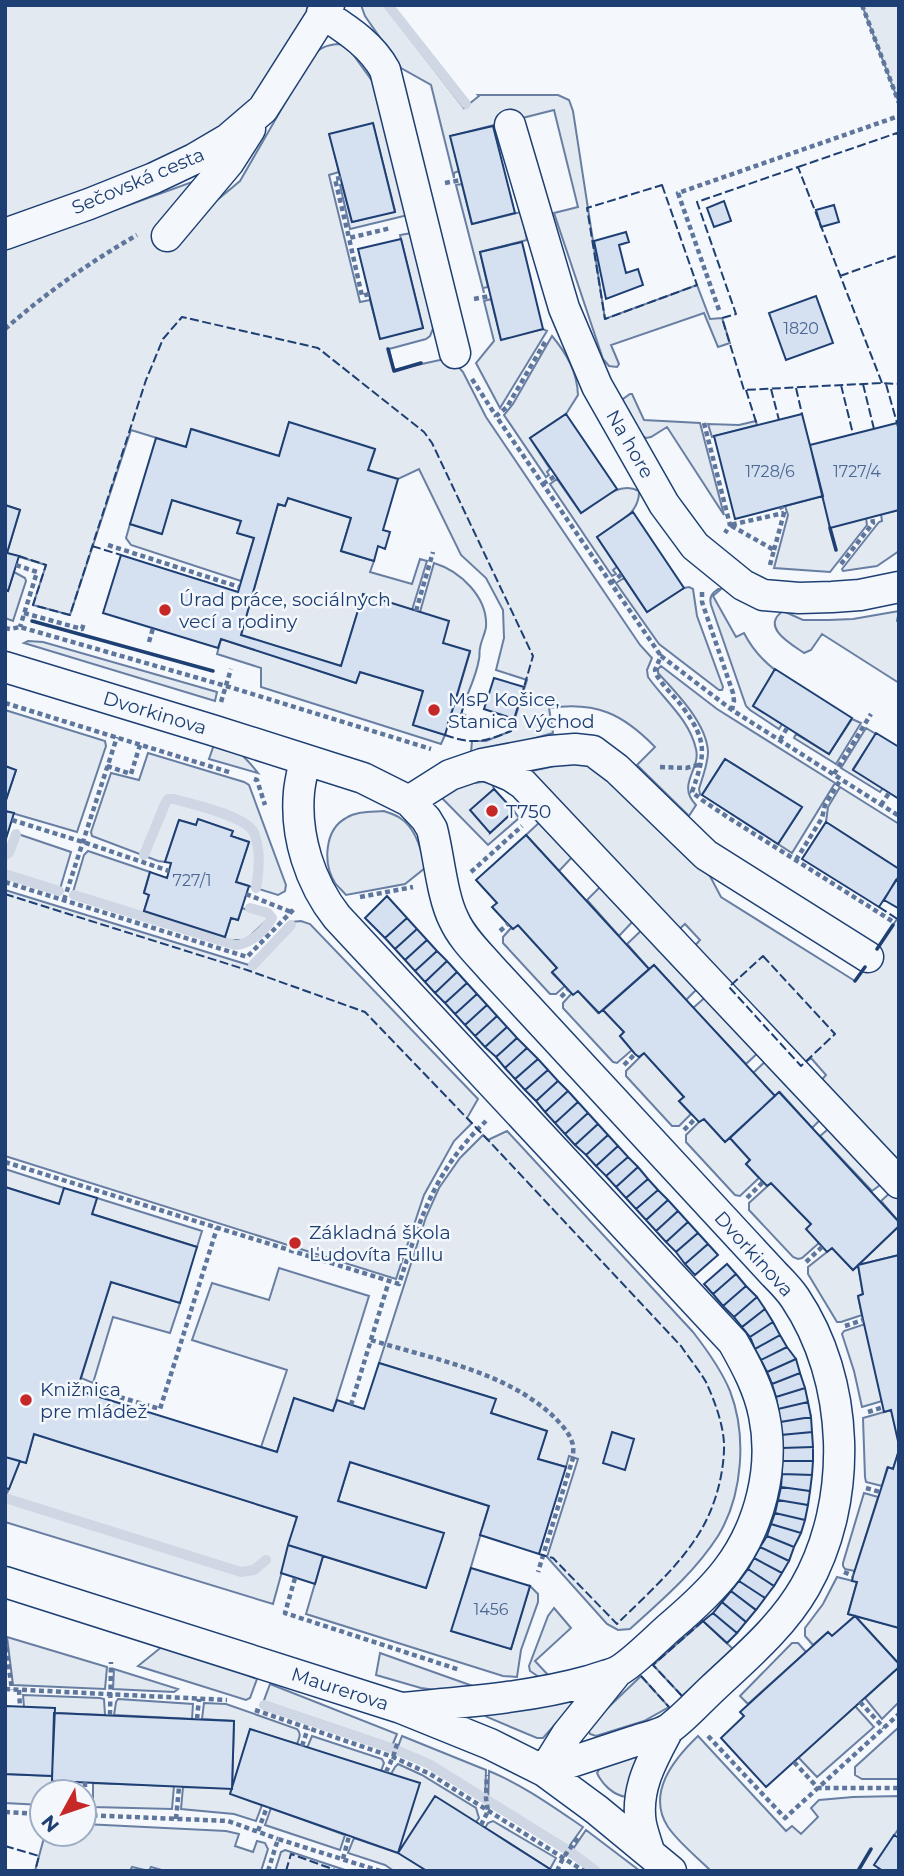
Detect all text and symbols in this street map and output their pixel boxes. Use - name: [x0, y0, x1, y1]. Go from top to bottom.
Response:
- street label: Sečovská cesta: [68, 143, 208, 219]
- house number: 1820: [783, 319, 819, 338]
- street label: Na hore: [601, 406, 659, 482]
- house number: 1728/6: [745, 462, 795, 481]
- house number: 1727/4: [833, 462, 881, 481]
- place label: Úrad práce, sociálnych vecí a rodiny: [179, 588, 391, 633]
- marker: Úrad práce, sociálnych vecí a rodiny: [157, 602, 173, 618]
- street label: Dvorkinova: [100, 686, 210, 740]
- place label: MsP Košice, Stanica Východ: [448, 688, 595, 733]
- marker: MsP Košice, Stanica Východ: [426, 702, 442, 718]
- place label: T750: [506, 800, 551, 823]
- marker: T750: [484, 803, 500, 819]
- house number: 727/1: [173, 871, 211, 890]
- street label: Dvorkinova: [710, 1206, 798, 1302]
- place label: Základná škola Ľudovíta Fullu: [309, 1221, 451, 1266]
- marker: Základná škola Ľudovíta Fullu: [287, 1235, 303, 1251]
- place label: Knižnica pre mládež: [40, 1378, 147, 1423]
- marker: Knižnica pre mládež: [18, 1392, 34, 1408]
- house number: 1456: [473, 1600, 509, 1619]
- street label: Maurerova: [288, 1662, 392, 1716]
- north arrow: [28, 1778, 98, 1848]
- text: N: [37, 1810, 64, 1837]

